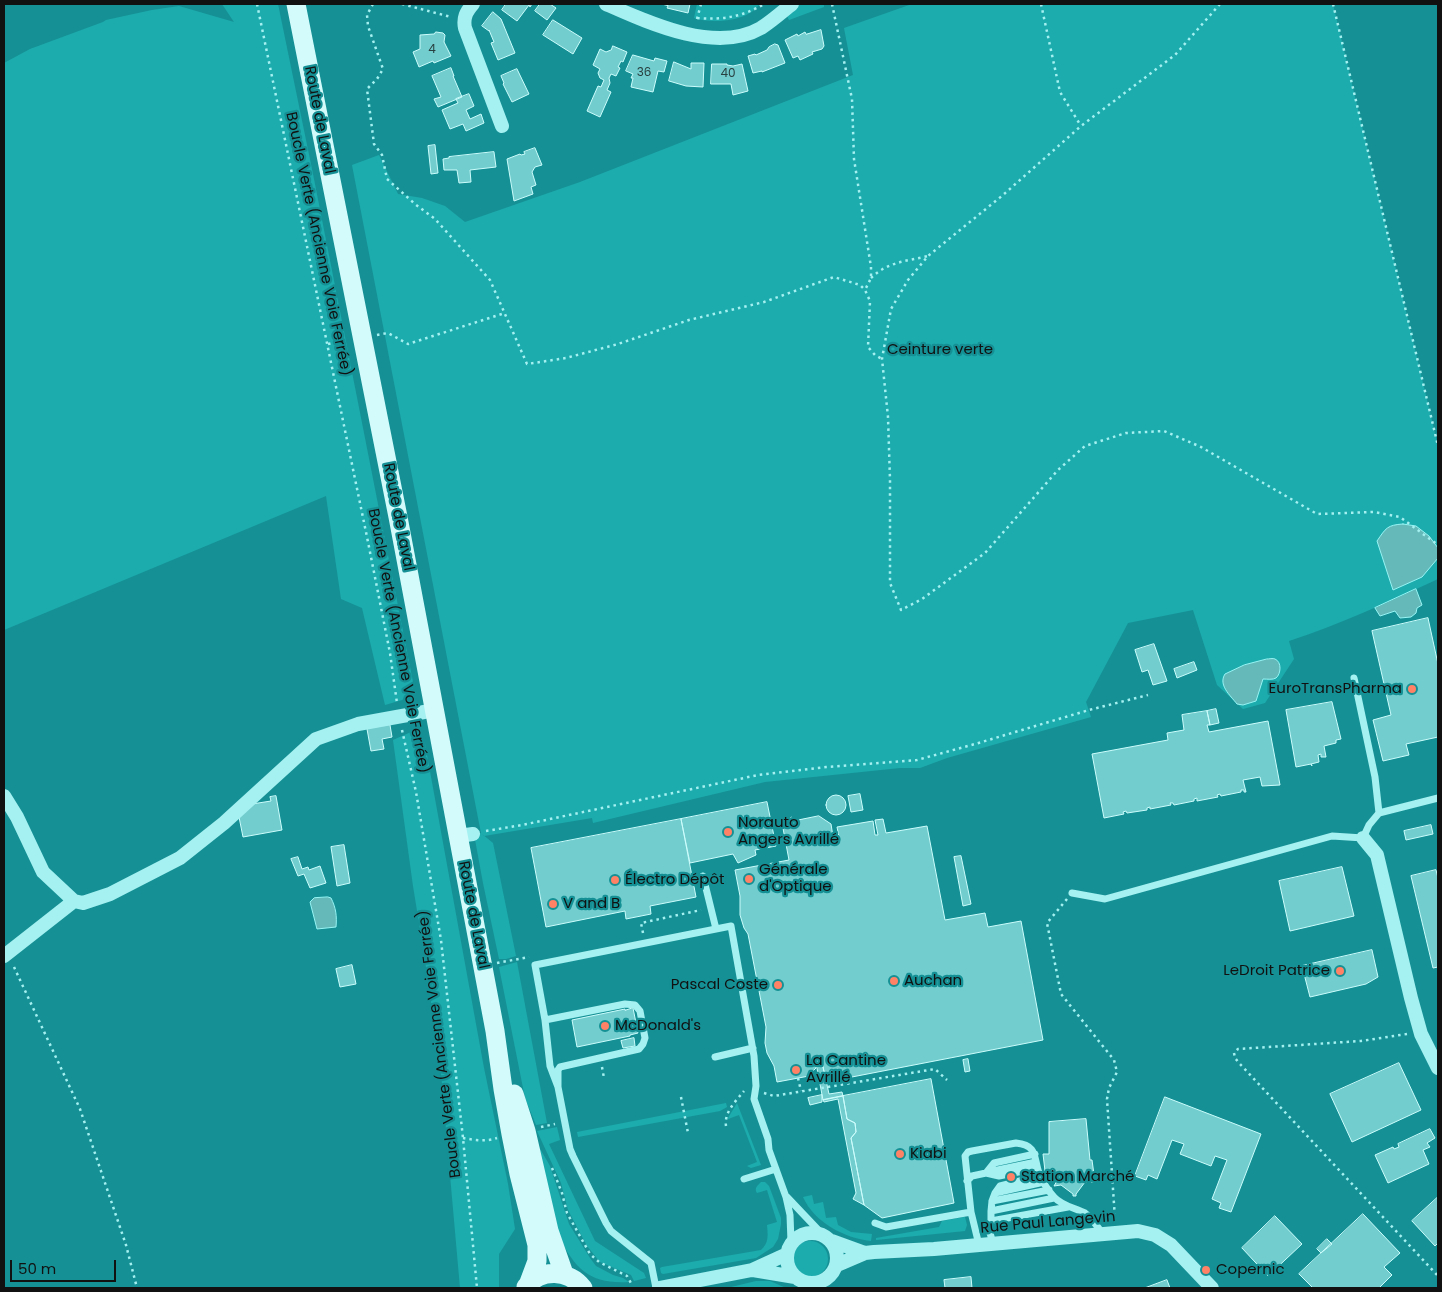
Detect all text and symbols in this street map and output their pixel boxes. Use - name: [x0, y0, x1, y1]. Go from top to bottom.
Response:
- house number: 4: [428, 43, 436, 57]
- street label: Route de Laval: [300, 65, 338, 175]
- house number: 36: [637, 66, 651, 80]
- house number: 40: [720, 67, 736, 81]
- street label: Boucle Verte (Ancienne Voie Ferrée): [281, 110, 355, 378]
- park label: Ceinture verte: [887, 341, 993, 359]
- street label: Route de Laval: [379, 462, 417, 572]
- street label: Boucle Verte (Ancienne Voie Ferrée): [363, 507, 433, 775]
- place label: EuroTransPharma: [1269, 680, 1402, 698]
- marker: EuroTransPharma: [1406, 683, 1418, 695]
- place label: Norauto Angers Avrillé: [738, 814, 839, 849]
- marker: Norauto Angers Avrillé: [722, 826, 734, 838]
- street label: Route de Laval: [454, 860, 492, 970]
- place label: Générale d'Optique: [759, 861, 832, 896]
- place label: Électro Dépôt: [625, 871, 725, 889]
- marker: Générale d'Optique: [743, 873, 755, 885]
- marker: Électro Dépôt: [609, 874, 621, 886]
- place label: V and B: [563, 895, 620, 913]
- marker: V and B: [547, 898, 559, 910]
- street label: Boucle Verte (Ancienne Voie Ferrée): [415, 909, 465, 1179]
- place label: LeDroit Patrice: [1223, 962, 1330, 980]
- marker: LeDroit Patrice: [1334, 965, 1346, 977]
- place label: Auchan: [904, 972, 962, 990]
- marker: Auchan: [888, 975, 900, 987]
- place label: Pascal Coste: [671, 976, 768, 994]
- marker: Pascal Coste: [772, 979, 784, 991]
- place label: McDonald's: [615, 1017, 701, 1035]
- marker: McDonald's: [599, 1020, 611, 1032]
- place label: La Cantine Avrillé: [806, 1052, 886, 1087]
- marker: La Cantine Avrillé: [790, 1064, 802, 1076]
- place label: Kiabi: [910, 1145, 947, 1163]
- marker: Kiabi: [894, 1148, 906, 1160]
- place label: Station Marché: [1021, 1168, 1134, 1186]
- marker: Station Marché: [1005, 1171, 1017, 1183]
- street label: Rue Paul Langevin: [980, 1208, 1116, 1238]
- scale bar: [12, 1250, 119, 1282]
- text: 50 m: [18, 1258, 56, 1279]
- place label: Copernic: [1216, 1261, 1285, 1279]
- marker: Copernic: [1200, 1264, 1212, 1276]

